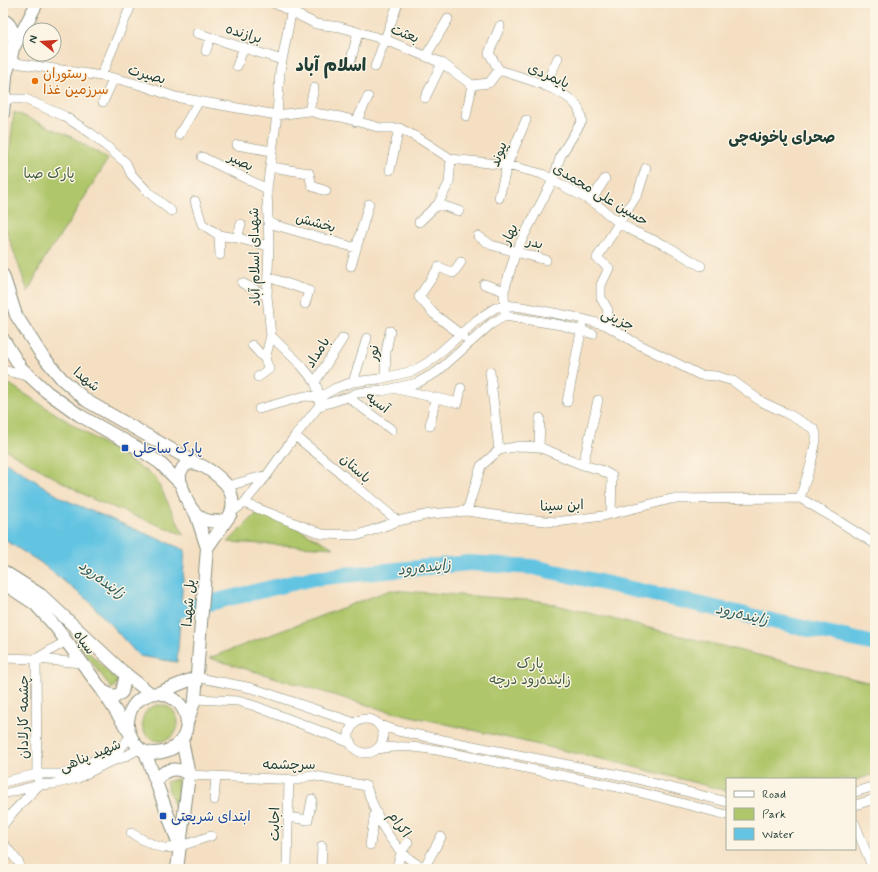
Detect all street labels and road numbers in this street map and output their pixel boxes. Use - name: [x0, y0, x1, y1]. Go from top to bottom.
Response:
- street label: برازنده: [223, 20, 264, 48]
- street label: بعثت: [388, 20, 421, 48]
- street label: پایمردی: [525, 59, 572, 93]
- street label: بصیرت: [126, 61, 168, 89]
- street label: پیوند: [486, 139, 512, 170]
- street label: بصیر: [224, 148, 256, 176]
- street label: حسین علی محمدی: [549, 159, 652, 230]
- street label: شهدای اسلام آباد: [245, 207, 266, 307]
- street label: بخشش: [294, 209, 338, 237]
- street label: بهار: [497, 221, 523, 249]
- street label: بدر: [523, 232, 545, 254]
- street label: جزینی: [598, 304, 637, 335]
- street label: بامداد: [301, 334, 334, 371]
- street label: نور: [364, 344, 384, 363]
- street label: شهدا: [69, 364, 103, 396]
- street label: آسیه: [362, 388, 394, 418]
- street label: باستان: [336, 450, 375, 487]
- street label: ابن سینا: [540, 496, 584, 516]
- street label: پل شهدا: [178, 579, 200, 627]
- street label: سپاه: [69, 627, 99, 658]
- street label: چشمه کارلادان: [15, 675, 33, 759]
- street label: شهید پناهی: [57, 735, 124, 776]
- street label: سرچشمه: [262, 756, 316, 774]
- street label: اجابت: [266, 807, 284, 841]
- street label: اکرام: [383, 808, 415, 842]

